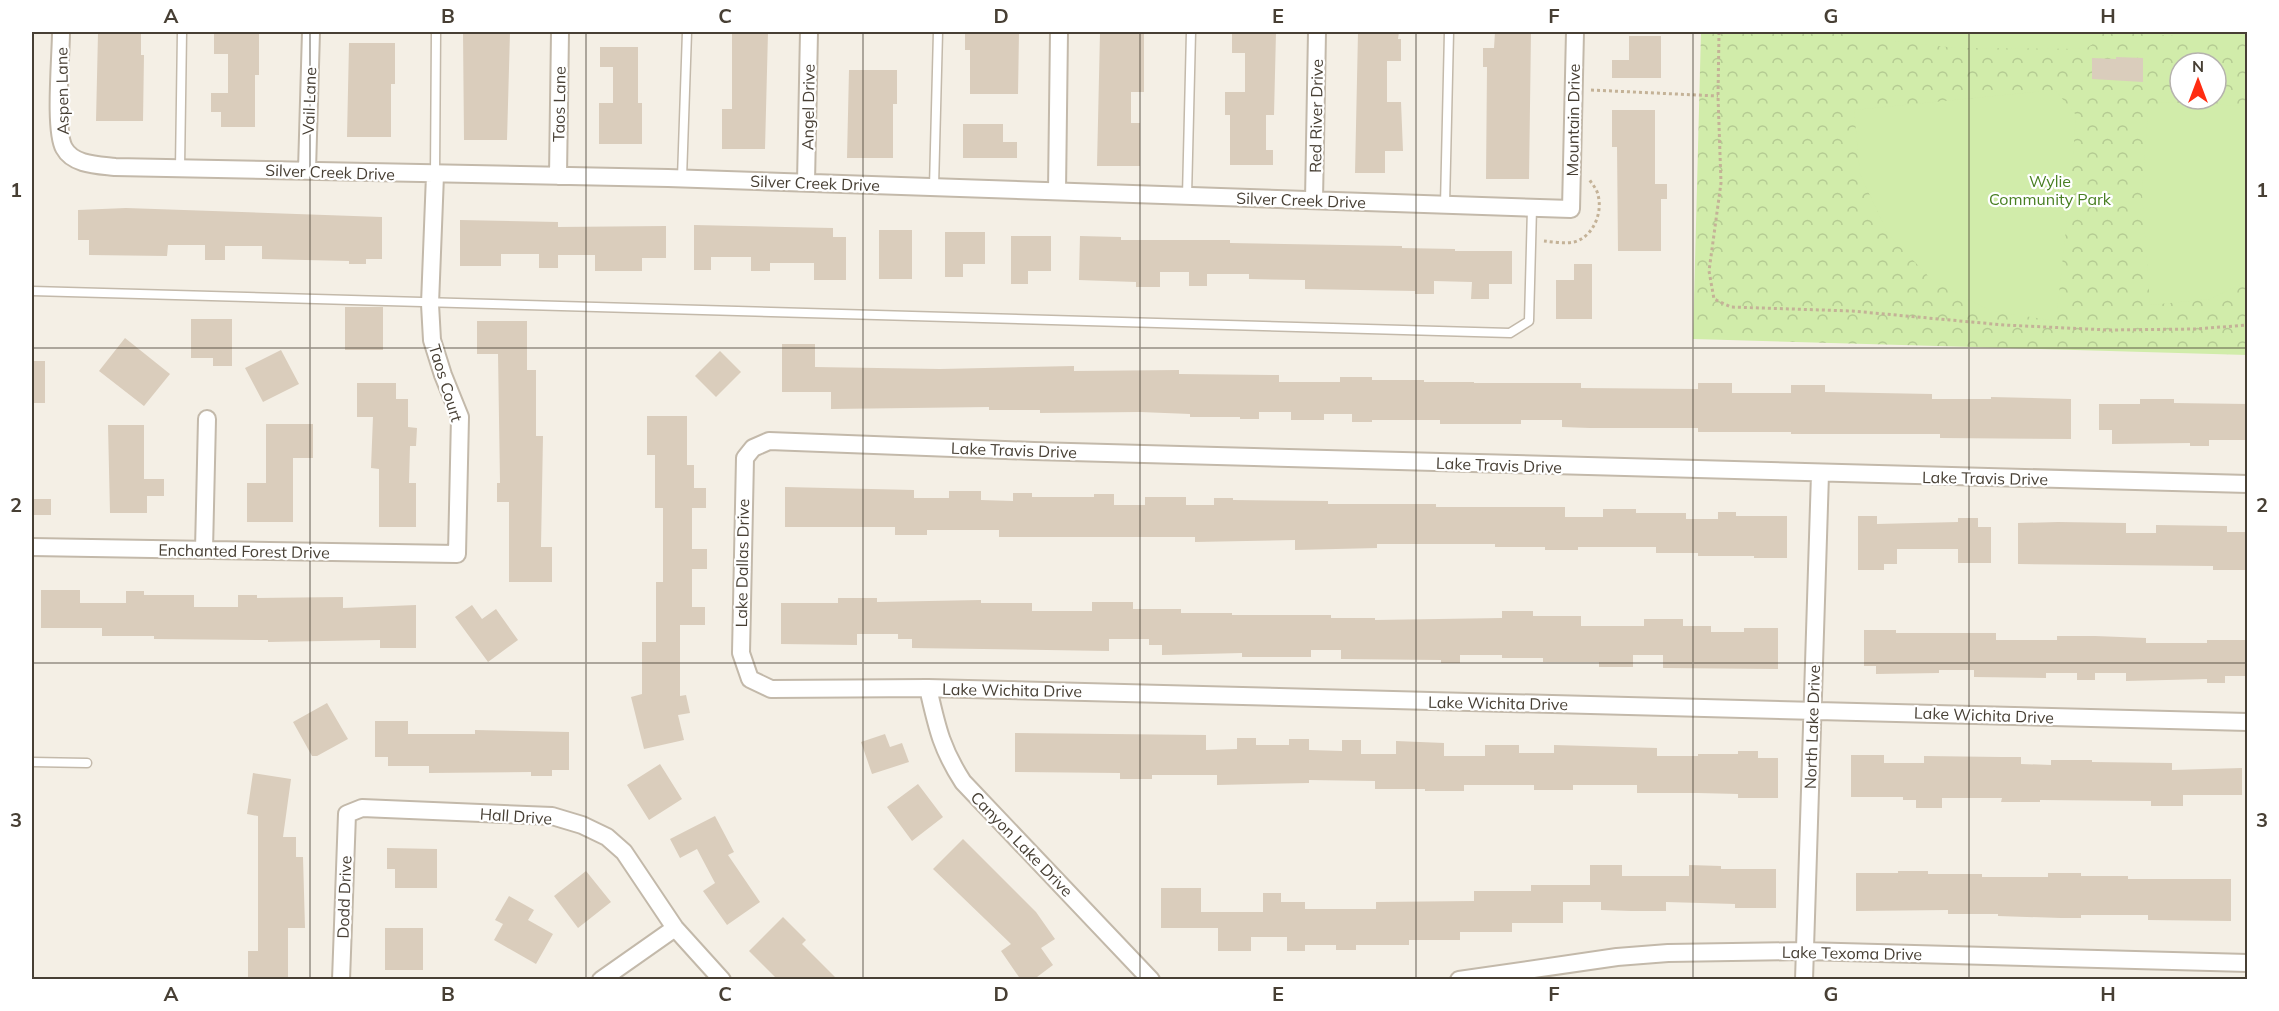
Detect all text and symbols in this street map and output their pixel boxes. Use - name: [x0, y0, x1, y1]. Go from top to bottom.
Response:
- text: A: [164, 3, 179, 28]
- text: B: [441, 3, 455, 28]
- text: C: [718, 3, 732, 28]
- text: D: [993, 3, 1009, 28]
- text: E: [1272, 3, 1284, 28]
- text: F: [1548, 3, 1560, 28]
- text: G: [1824, 3, 1838, 28]
- text: H: [2100, 3, 2116, 28]
- street label: Aspen Lane: [51, 47, 73, 135]
- north arrow: [2168, 51, 2228, 111]
- text: N: [2192, 56, 2204, 76]
- street label: Red River Drive: [1305, 59, 1327, 173]
- street label: Mountain Drive: [1562, 63, 1584, 177]
- street label: Angel Drive: [797, 64, 819, 150]
- street label: Taos Lane: [548, 66, 570, 142]
- street label: Vail Lane: [298, 67, 320, 135]
- street label: Silver Creek Drive: [265, 160, 395, 184]
- street label: Silver Creek Drive: [750, 171, 880, 195]
- park label: Wylie Community Park: [1989, 171, 2112, 209]
- text: 1: [10, 177, 22, 202]
- text: 1: [2256, 177, 2268, 202]
- street label: Silver Creek Drive: [1236, 188, 1366, 212]
- street label: Taos Court: [425, 342, 467, 424]
- street label: Lake Travis Drive: [951, 438, 1077, 462]
- street label: Lake Travis Drive: [1436, 453, 1562, 477]
- street label: Lake Travis Drive: [1922, 467, 2048, 489]
- text: 2: [10, 492, 22, 517]
- text: 2: [2256, 492, 2268, 517]
- street label: Lake Dallas Drive: [731, 498, 753, 628]
- street label: Enchanted Forest Drive: [158, 540, 330, 562]
- street label: North Lake Drive: [1800, 665, 1824, 789]
- street label: Lake Wichita Drive: [942, 679, 1082, 701]
- street label: Lake Wichita Drive: [1428, 692, 1568, 714]
- street label: Lake Wichita Drive: [1914, 703, 2054, 727]
- street label: Canyon Lake Drive: [967, 787, 1077, 901]
- street label: Hall Drive: [479, 804, 553, 828]
- text: 3: [10, 807, 22, 832]
- text: 3: [2256, 807, 2268, 832]
- street label: Dodd Drive: [333, 855, 355, 939]
- street label: Lake Texoma Drive: [1782, 942, 1922, 964]
- text: A: [164, 981, 179, 1006]
- text: B: [441, 981, 455, 1006]
- text: C: [718, 981, 732, 1006]
- text: D: [993, 981, 1009, 1006]
- text: E: [1272, 981, 1284, 1006]
- text: F: [1548, 981, 1560, 1006]
- text: G: [1824, 981, 1838, 1006]
- text: H: [2100, 981, 2116, 1006]

